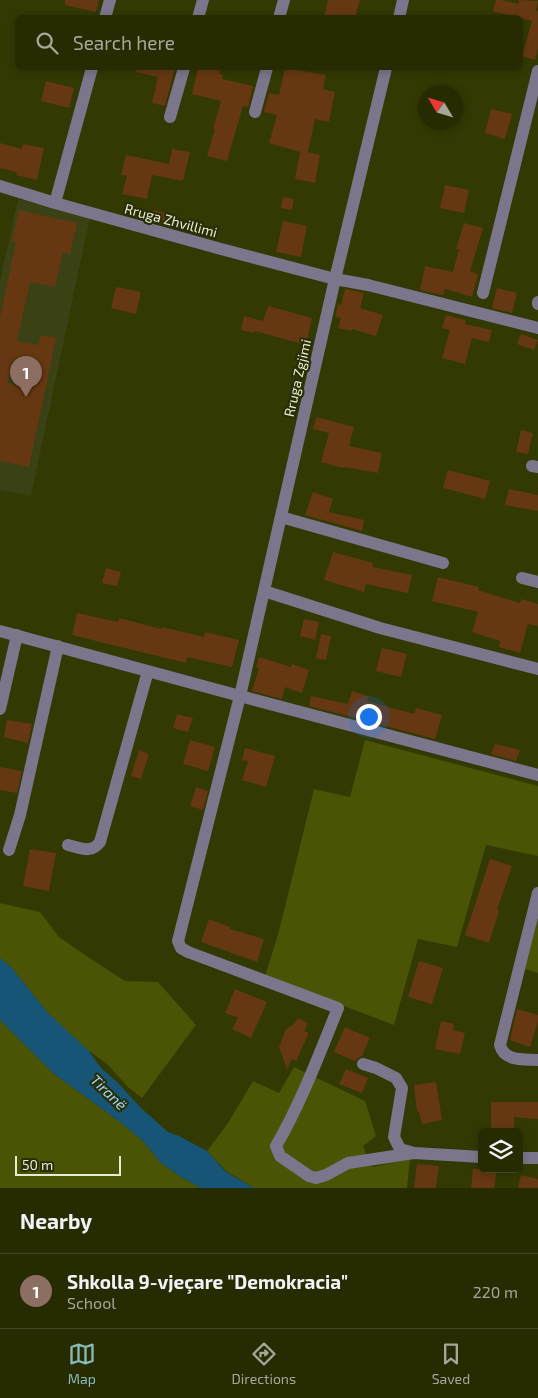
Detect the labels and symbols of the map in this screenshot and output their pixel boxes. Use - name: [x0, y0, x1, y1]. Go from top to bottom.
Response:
- north arrow: [418, 85, 463, 130]
- street label: Rruga Zhvillimi: [123, 199, 219, 241]
- street label: Rruga Zgjimi: [280, 337, 314, 419]
- pin: 1: [10, 356, 42, 397]
- your location: [356, 704, 382, 730]
- water label: Tiranë: [87, 1070, 131, 1114]
- scale bar: [15, 1153, 121, 1176]

